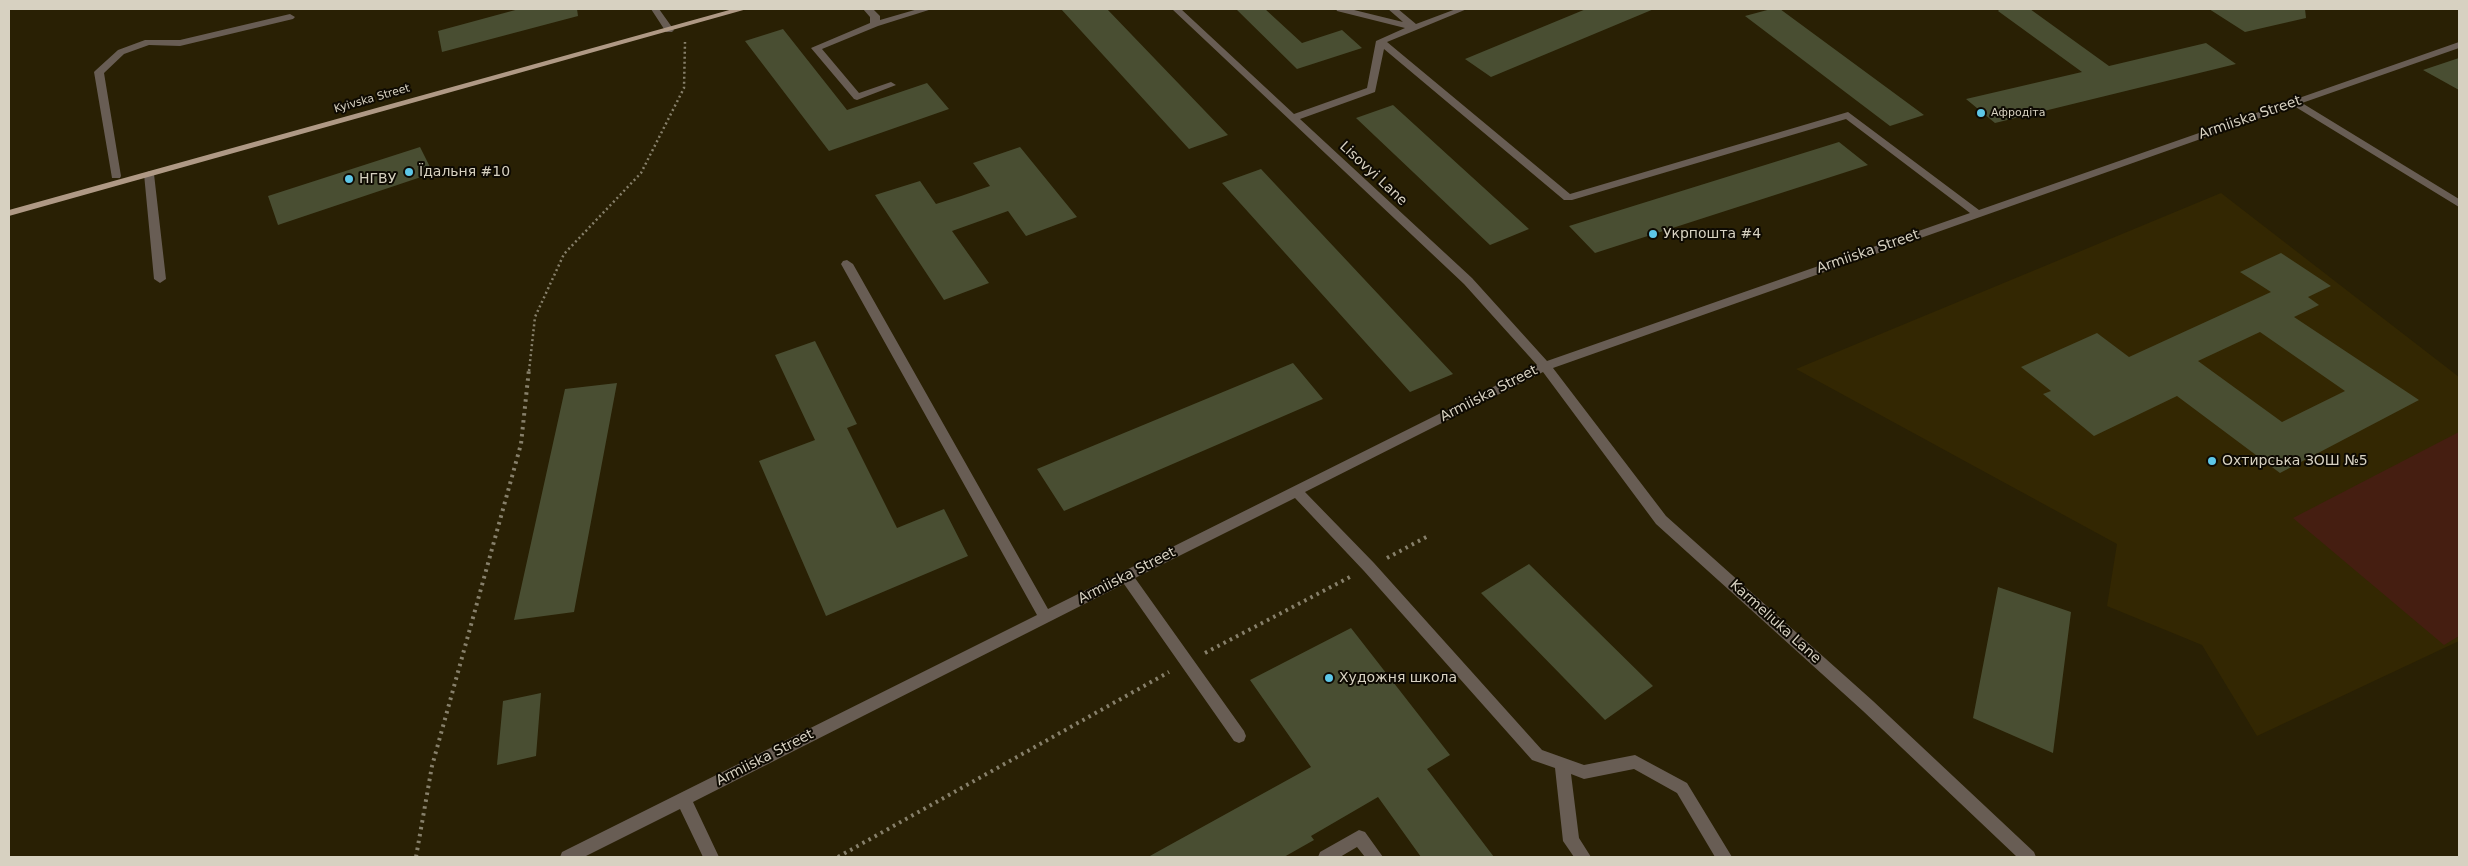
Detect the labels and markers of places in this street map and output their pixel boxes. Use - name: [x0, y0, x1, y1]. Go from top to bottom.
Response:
- place label: Афродіта: [1991, 106, 2045, 120]
- marker: Афродіта: [1975, 107, 1987, 119]
- place label: Їдальня #10: [419, 164, 510, 180]
- marker: Їдальня #10: [403, 166, 415, 178]
- place label: НГВУ: [359, 171, 396, 187]
- marker: НГВУ: [343, 173, 355, 185]
- place label: Укрпошта #4: [1663, 226, 1761, 242]
- marker: Укрпошта #4: [1647, 228, 1659, 240]
- place label: Охтирська ЗОШ №5: [2222, 453, 2368, 469]
- marker: Охтирська ЗОШ №5: [2206, 455, 2218, 467]
- place label: Художня школа: [1339, 670, 1457, 686]
- marker: Художня школа: [1323, 672, 1335, 684]

